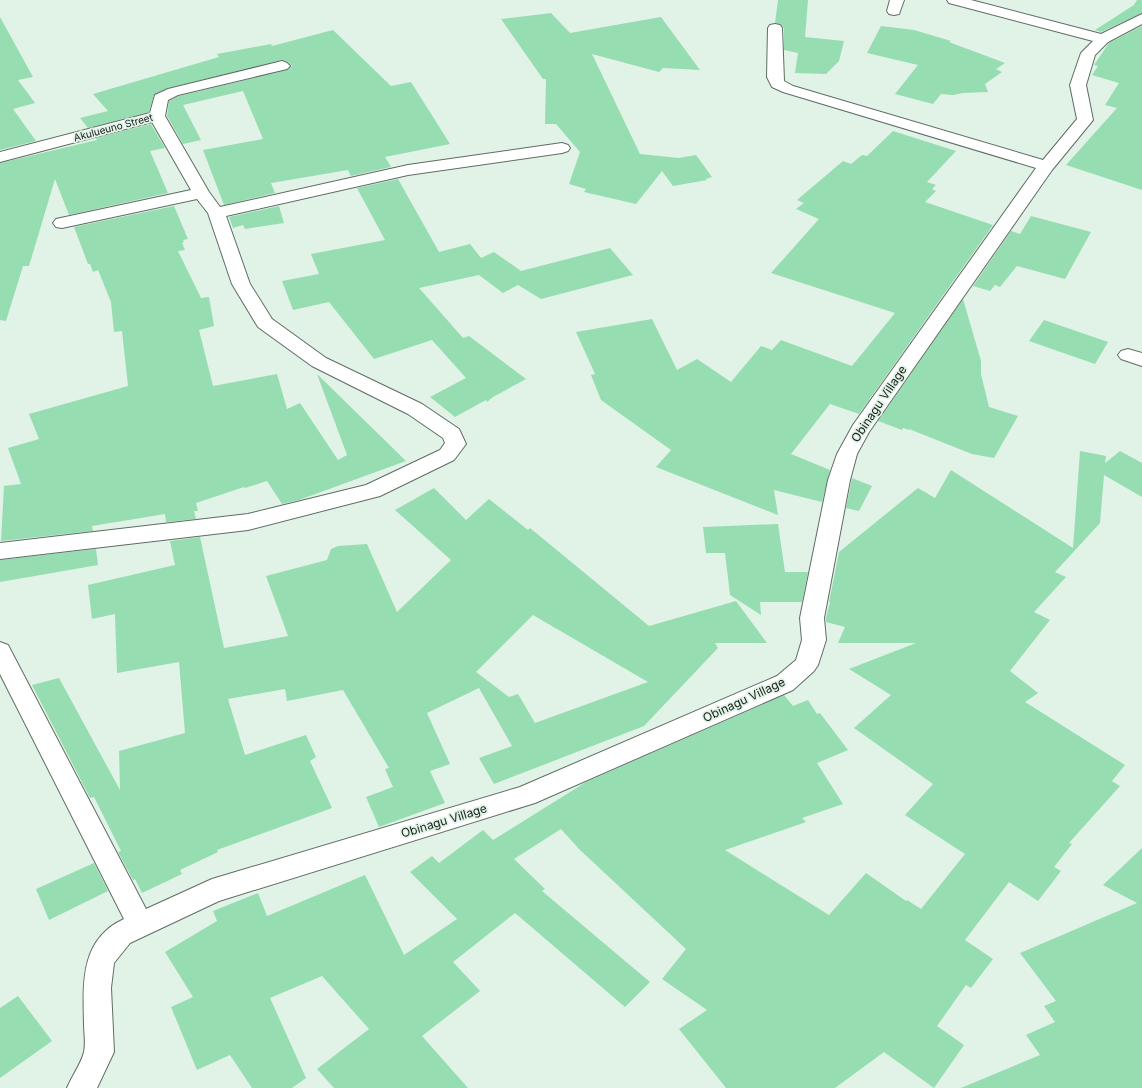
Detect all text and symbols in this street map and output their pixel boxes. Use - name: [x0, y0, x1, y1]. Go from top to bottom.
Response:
- street label: Akulueuno Street: [72, 110, 155, 143]
- street label: Obinagu Village: [847, 363, 910, 445]
- street label: Obinagu Village: [700, 674, 787, 725]
- street label: Obinagu Village: [399, 800, 489, 841]

